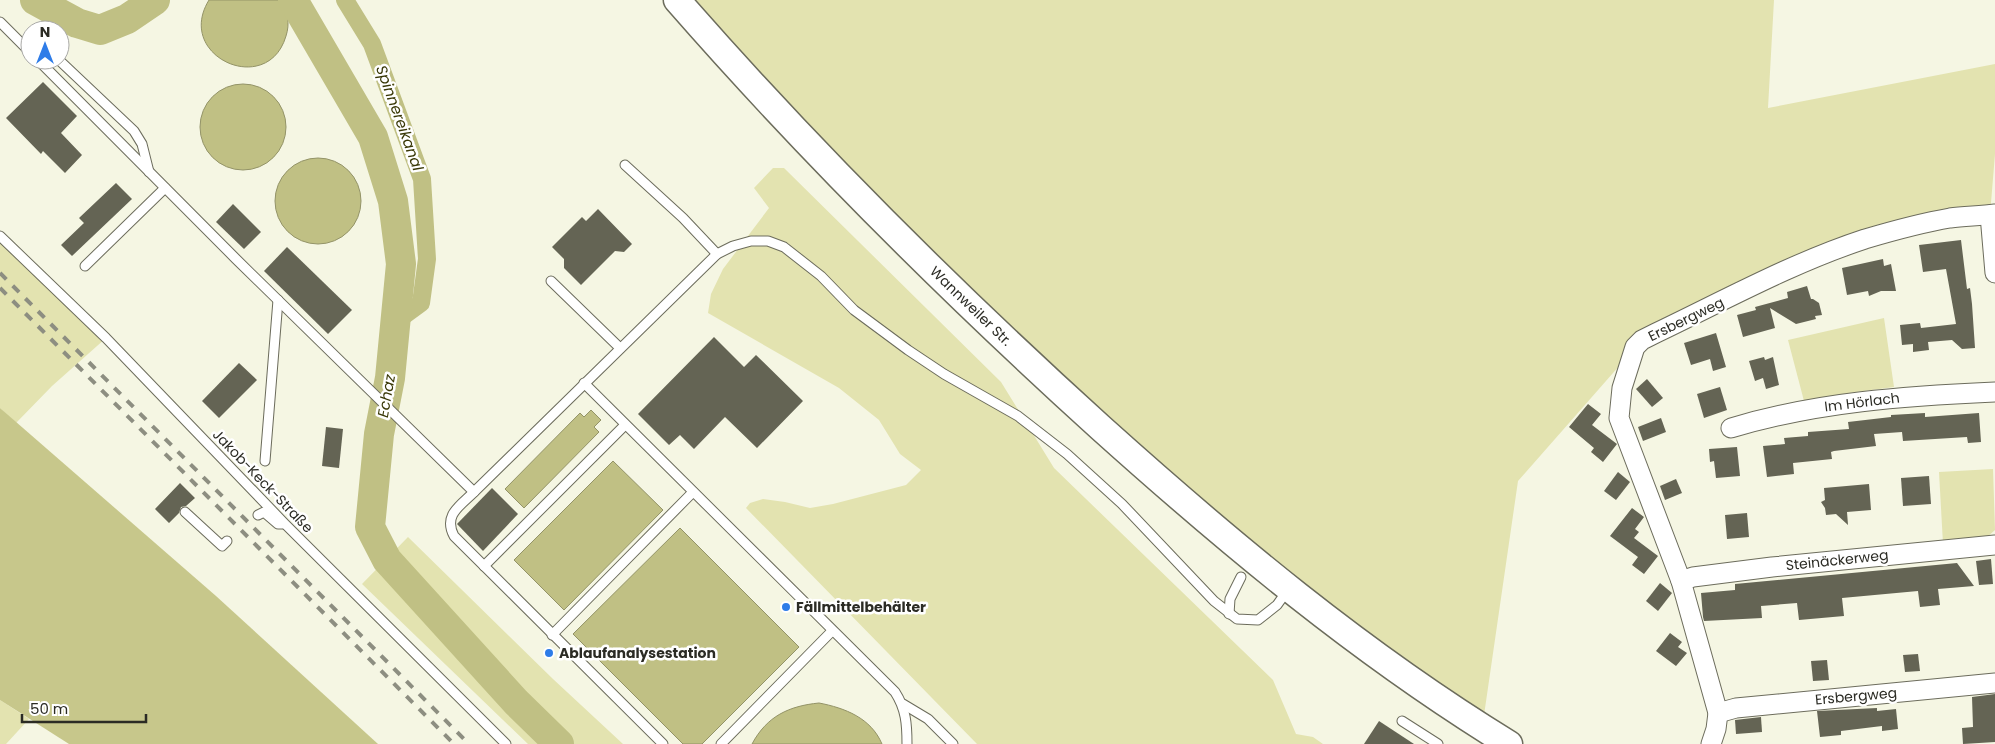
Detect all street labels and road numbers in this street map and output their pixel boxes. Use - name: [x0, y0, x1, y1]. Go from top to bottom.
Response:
- street label: Wannweiler Str.: [925, 262, 1017, 350]
- street label: Ersbergweg: [1645, 292, 1727, 346]
- street label: Im Hörlach: [1823, 387, 1901, 417]
- street label: Jakob-Keck-Straße: [208, 425, 318, 537]
- street label: Steinäckerweg: [1785, 545, 1889, 575]
- street label: Ersbergweg: [1814, 682, 1898, 710]

